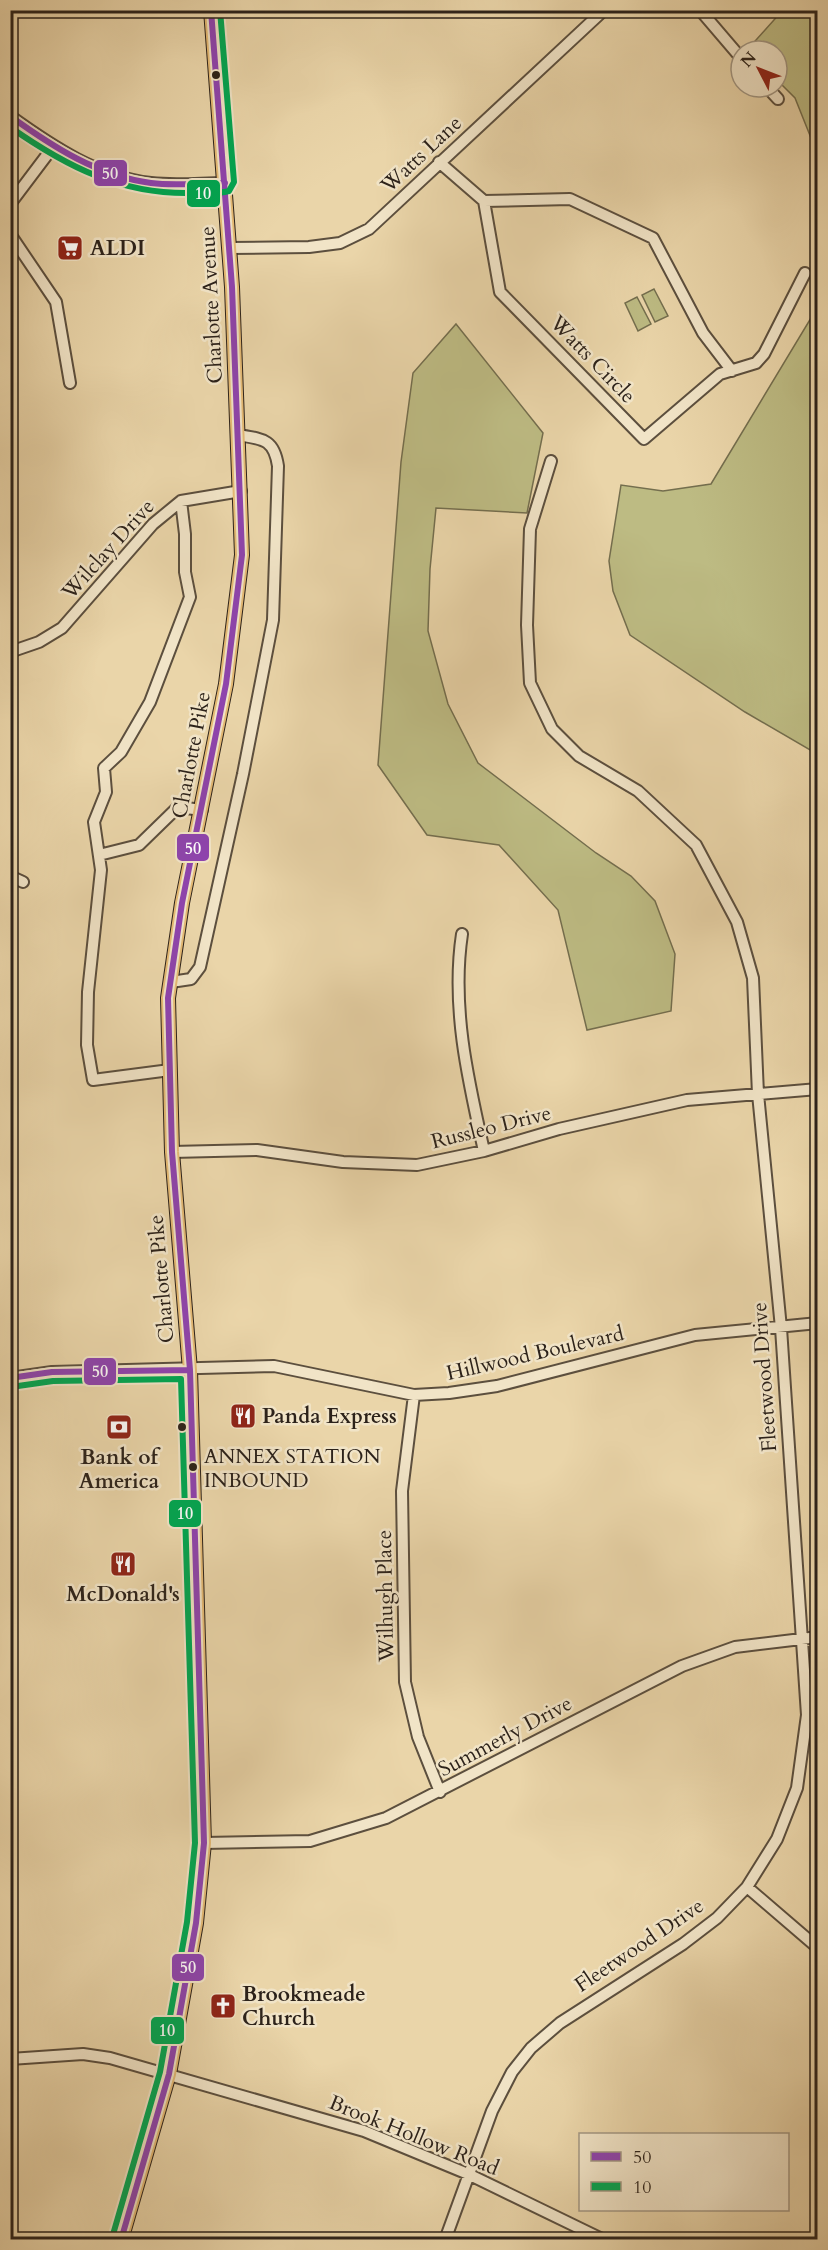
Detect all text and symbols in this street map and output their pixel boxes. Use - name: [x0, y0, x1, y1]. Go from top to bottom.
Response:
- north arrow: [729, 39, 789, 99]
- text: N: [736, 47, 761, 72]
- unlabelled marker: [210, 69, 222, 81]
- street label: Watts Lane: [374, 109, 468, 200]
- line badge: 50: [93, 159, 128, 187]
- text: 50: [102, 163, 118, 185]
- line badge: 10: [186, 179, 221, 208]
- text: 10: [195, 183, 211, 205]
- street label: Charlotte Avenue: [193, 226, 230, 384]
- supermarket icon: ALDI: [55, 233, 85, 263]
- place label: ALDI: [90, 234, 145, 263]
- street label: Watts Circle: [543, 308, 642, 410]
- street label: Wilclay Drive: [55, 493, 161, 607]
- street label: Charlotte Pike: [165, 689, 218, 821]
- line badge: 50: [176, 833, 210, 862]
- text: 50: [185, 838, 201, 860]
- street label: Russleo Drive: [428, 1099, 554, 1156]
- street label: Charlotte Pike: [141, 1214, 182, 1344]
- street label: Fleetwood Drive: [745, 1301, 784, 1453]
- street label: Hillwood Boulevard: [444, 1319, 627, 1388]
- line badge: 50: [83, 1357, 117, 1386]
- text: 50: [92, 1361, 108, 1383]
- restaurant icon: Panda Express: [228, 1401, 258, 1431]
- place label: Panda Express: [262, 1402, 397, 1431]
- bank icon: Bank of America: [104, 1412, 134, 1442]
- unlabelled marker: [176, 1421, 188, 1433]
- place label: Bank of America: [79, 1443, 161, 1496]
- place label: ANNEX STATION INBOUND: [204, 1443, 381, 1494]
- marker: ANNEX STATION INBOUND: [187, 1461, 199, 1473]
- line badge: 10: [168, 1499, 202, 1528]
- text: 10: [177, 1503, 193, 1525]
- street label: Wilhugh Place: [370, 1530, 401, 1663]
- restaurant icon: McDonald's: [108, 1549, 138, 1579]
- place label: McDonald's: [66, 1580, 180, 1609]
- street label: Summerly Drive: [433, 1689, 577, 1784]
- street label: Fleetwood Drive: [569, 1891, 710, 1999]
- line badge: 50: [171, 1953, 205, 1982]
- text: 50: [180, 1957, 196, 1979]
- place label: Brookmeade Church: [242, 1980, 366, 2033]
- church icon: Brookmeade Church: [208, 1991, 238, 2021]
- line badge: 10: [150, 2016, 185, 2045]
- text: 10: [159, 2020, 175, 2042]
- street label: Brook Hollow Road: [324, 2088, 503, 2183]
- legend: [579, 2133, 789, 2211]
- text: 50: [633, 2145, 651, 2170]
- text: 10: [633, 2175, 651, 2200]

